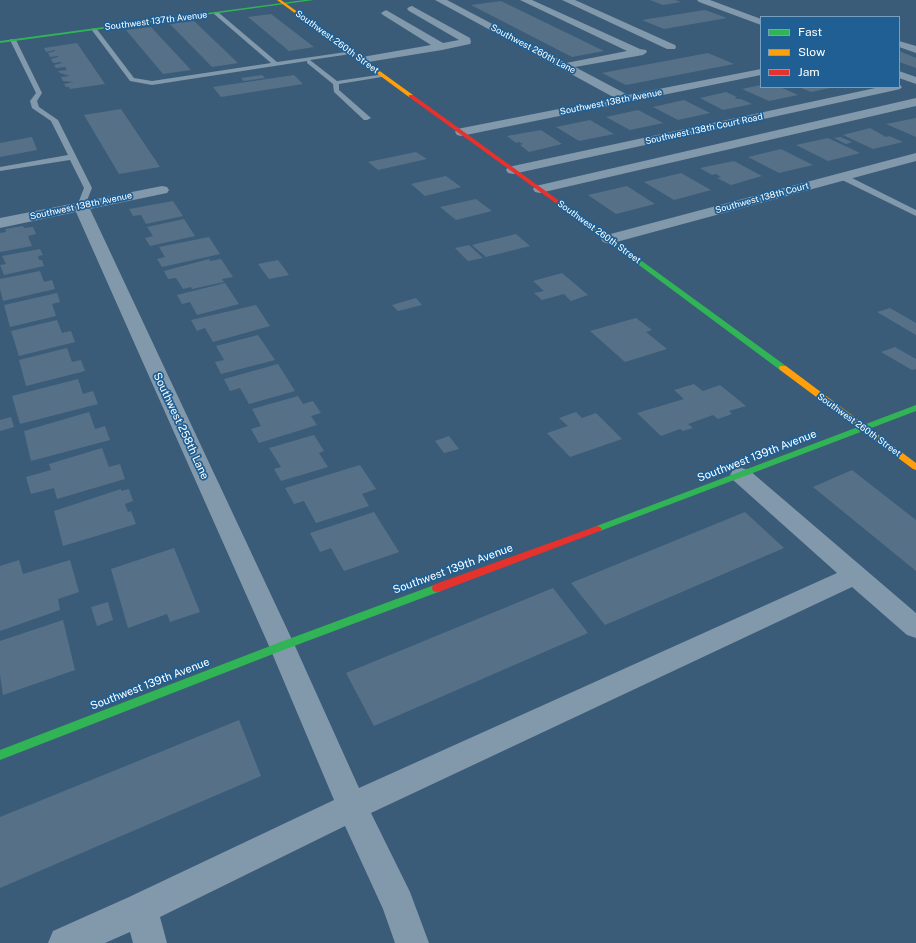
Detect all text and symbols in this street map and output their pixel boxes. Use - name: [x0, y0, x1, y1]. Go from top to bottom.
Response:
- street label: Southwest 260th Street: [293, 8, 381, 76]
- street label: Southwest 137th Avenue: [104, 9, 208, 33]
- legend: [760, 16, 900, 88]
- street label: Southwest 260th Lane: [489, 22, 577, 76]
- text: Fast: [798, 25, 822, 39]
- text: Slow: [798, 45, 825, 59]
- text: Jam: [798, 65, 820, 79]
- street label: Southwest 138th Avenue: [559, 87, 663, 117]
- street label: Southwest 138th Court Road: [644, 111, 764, 147]
- street label: Southwest 138th Court: [714, 180, 810, 216]
- street label: Southwest 138th Avenue: [29, 190, 133, 222]
- street label: Southwest 260th Street: [555, 198, 643, 266]
- street label: Southwest 258th Lane: [150, 371, 212, 481]
- street label: Southwest 260th Street: [815, 391, 903, 459]
- street label: Southwest 139th Avenue: [695, 427, 819, 485]
- street label: Southwest 139th Avenue: [391, 541, 515, 597]
- street label: Southwest 139th Avenue: [88, 655, 212, 713]

